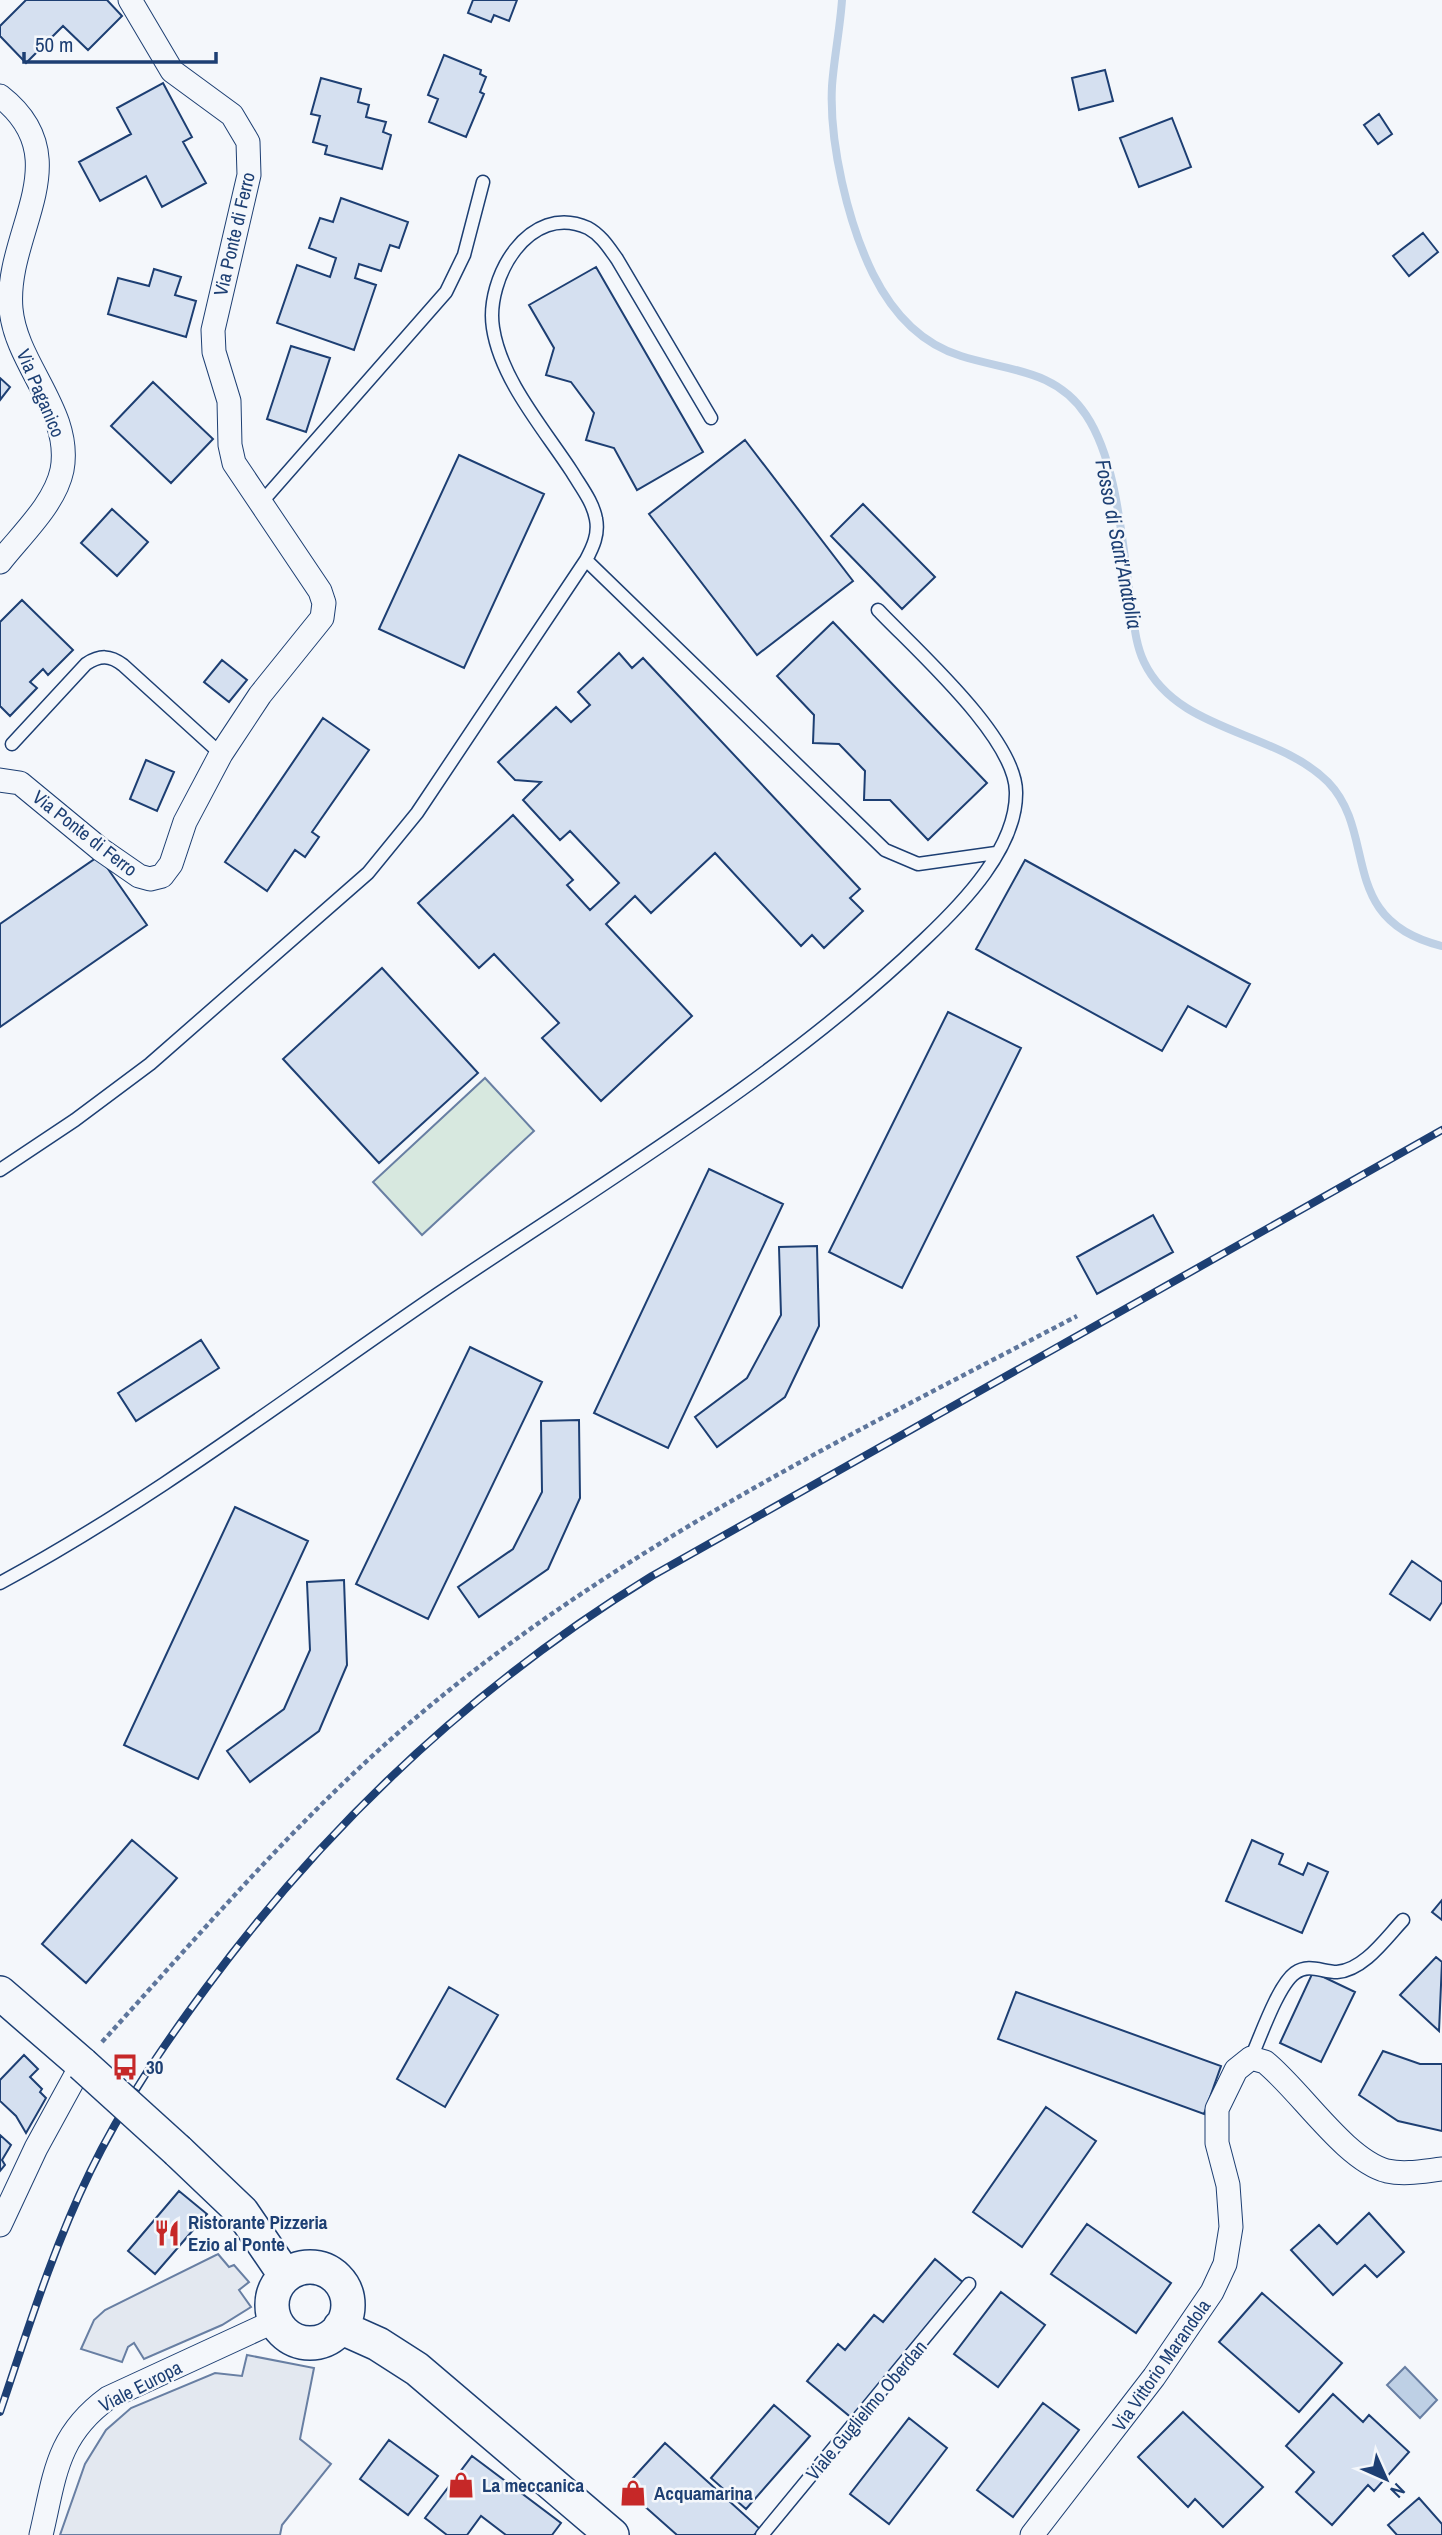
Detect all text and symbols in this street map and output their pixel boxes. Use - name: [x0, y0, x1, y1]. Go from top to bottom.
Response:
- scale bar: [24, 21, 217, 65]
- text: 50 m: [35, 30, 73, 59]
- street label: Via Ponte di Ferro: [207, 170, 261, 298]
- street label: Via Paganico: [11, 345, 71, 441]
- water label: Fosso di Sant'Anatolia: [1088, 457, 1150, 631]
- street label: Via Ponte di Ferro: [27, 784, 143, 882]
- bus stop icon: 30: [110, 2052, 140, 2082]
- place label: 30: [146, 2054, 164, 2080]
- place label: Ristorante Pizzeria Ezio al Ponte: [188, 2209, 328, 2257]
- restaurant icon: Ristorante Pizzeria Ezio al Ponte: [152, 2218, 182, 2248]
- street label: Via Vittorio Marandola: [1106, 2294, 1216, 2436]
- street label: Viale Guglielmo Oberdan: [800, 2334, 932, 2486]
- street label: Viale Europa: [94, 2354, 186, 2418]
- north arrow: [1351, 2444, 1421, 2514]
- shop icon: La meccanica: [446, 2470, 476, 2500]
- place label: La meccanica: [482, 2472, 585, 2498]
- shop icon: Acquamarina: [618, 2478, 648, 2508]
- text: N: [1385, 2478, 1411, 2504]
- place label: Acquamarina: [654, 2480, 753, 2506]

